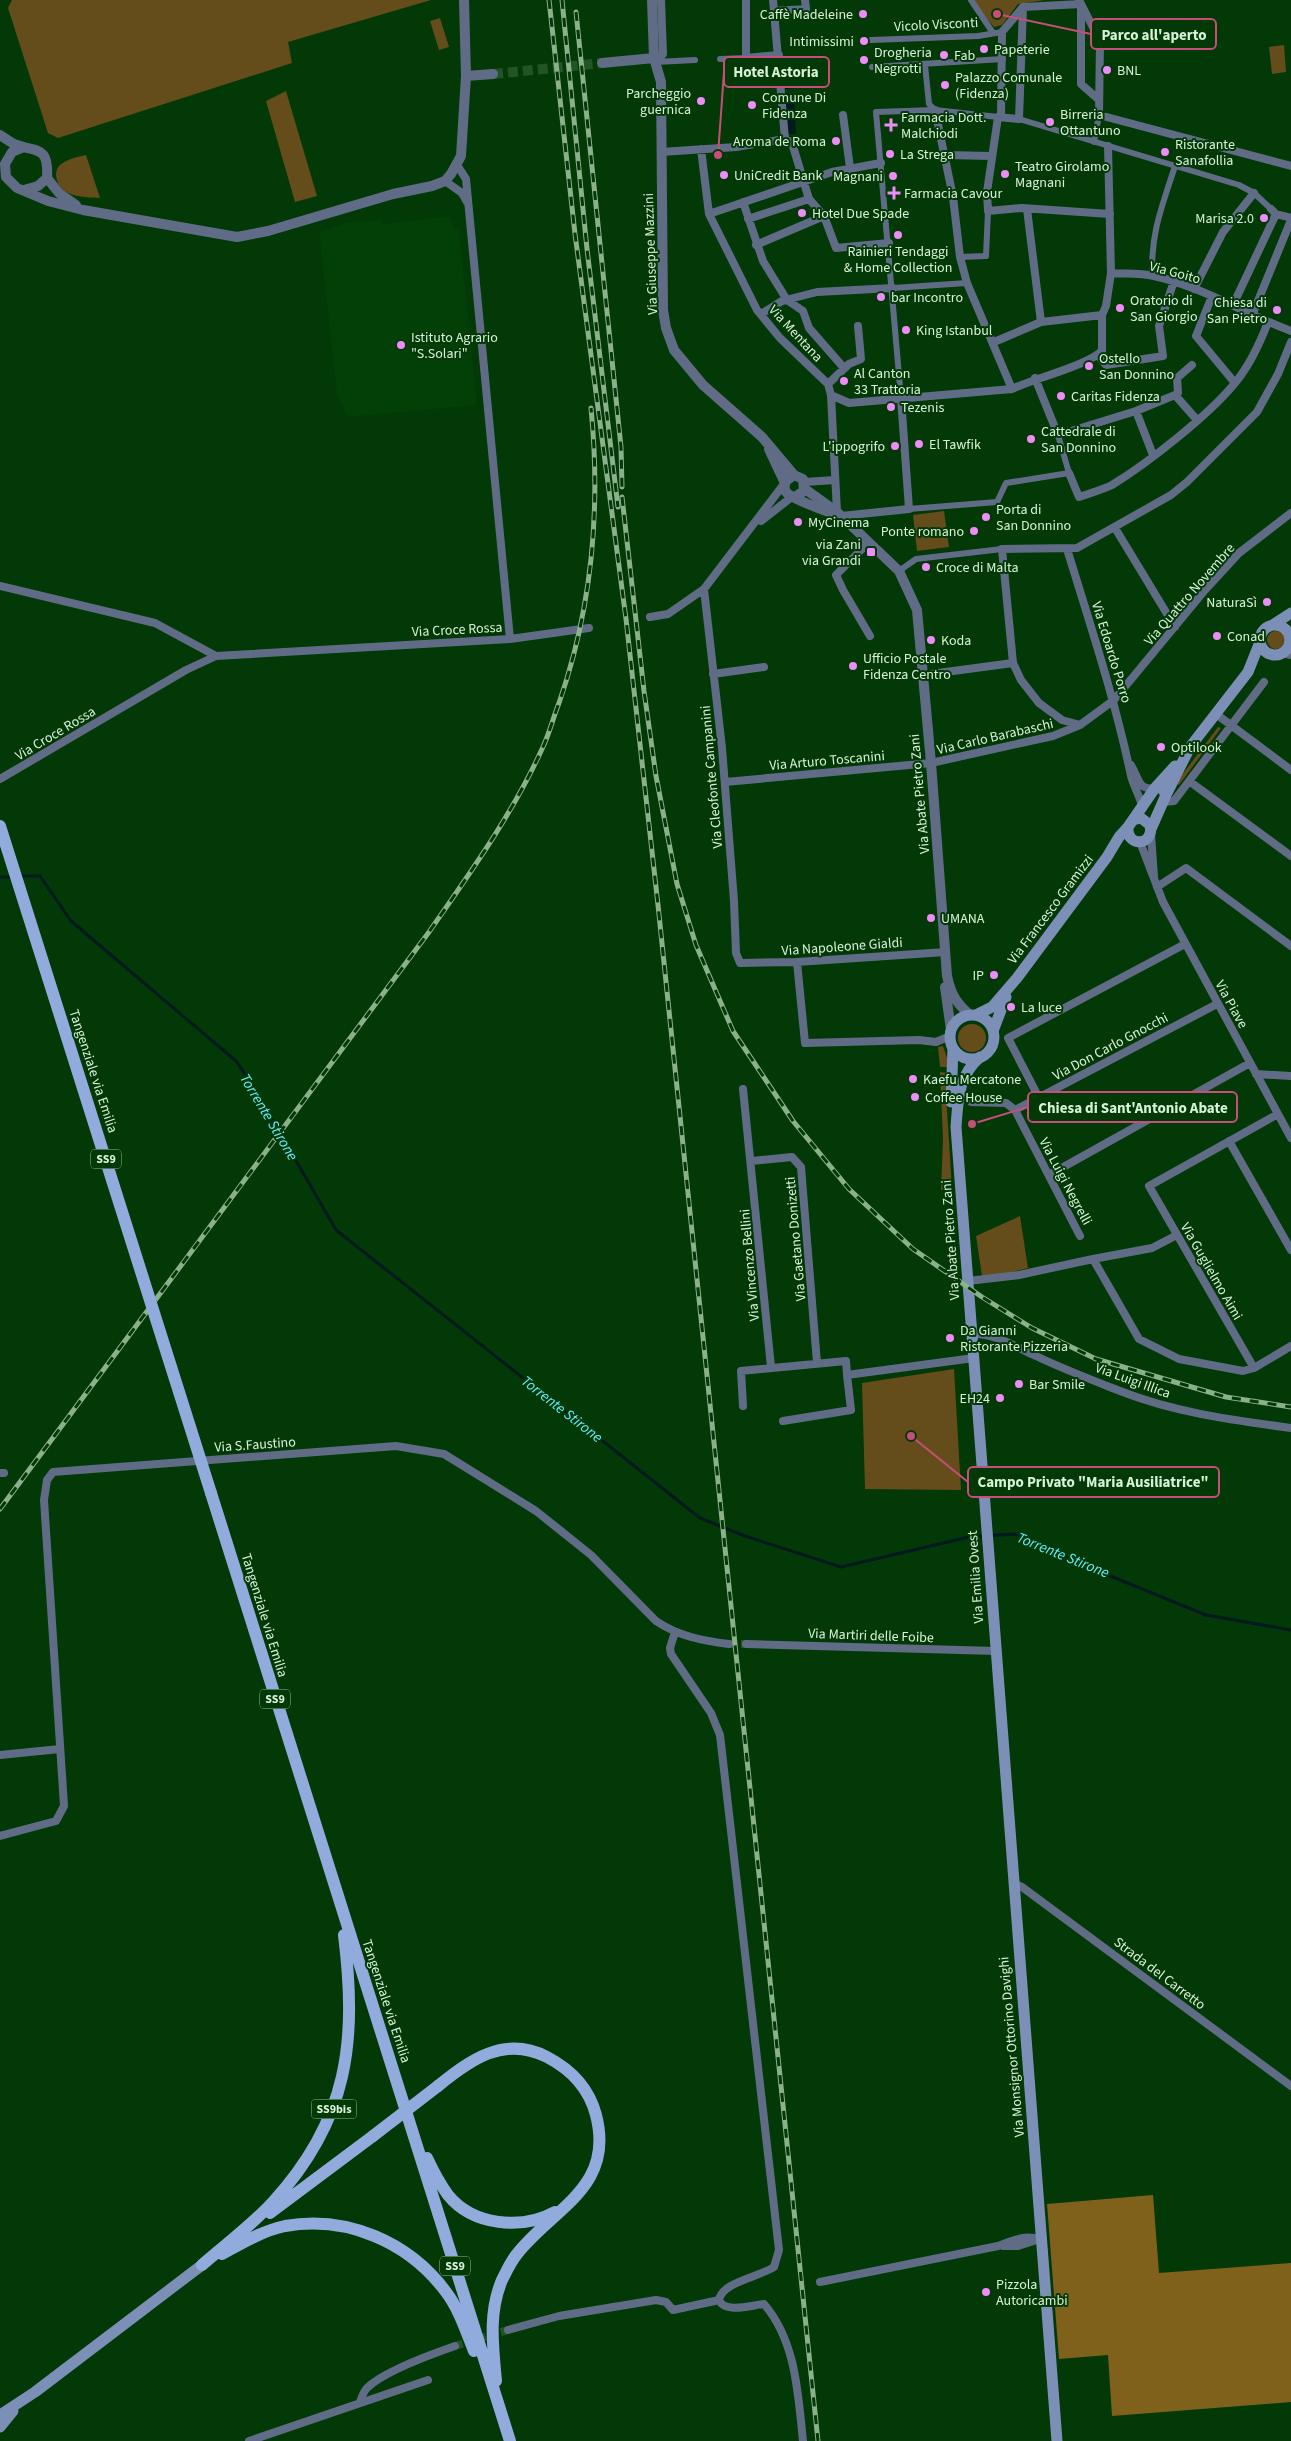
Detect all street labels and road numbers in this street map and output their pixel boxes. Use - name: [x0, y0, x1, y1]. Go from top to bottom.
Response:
- street label: Vicolo Visconti: [893, 13, 979, 37]
- street label: Via Giuseppe Mazzini: [639, 193, 663, 315]
- street label: Via Goito: [1147, 257, 1203, 289]
- street label: Via Mentana: [764, 301, 827, 367]
- street label: Via Quattro Novembre: [1140, 539, 1240, 650]
- street label: Via Edoardo Porro: [1086, 599, 1136, 706]
- street label: Via Croce Rossa: [411, 618, 503, 642]
- street label: Via Croce Rossa: [11, 702, 100, 766]
- street label: Via Cleofonte Campanini: [696, 705, 728, 849]
- street label: Via Carlo Barabaschi: [935, 714, 1056, 760]
- street label: Via Abate Pietro Zani: [905, 733, 935, 855]
- street label: Via Arturo Toscanini: [768, 746, 886, 776]
- street label: Via Francesco Gramizzi: [1003, 851, 1099, 968]
- street label: Via Napoleone Gialdi: [781, 933, 903, 961]
- street label: Via Piave: [1210, 977, 1253, 1032]
- street label: Tangenziale via Emilia: [64, 1007, 122, 1136]
- street label: Via Don Carlo Gnocchi: [1049, 1008, 1172, 1086]
- street label: Via Luigi Negrelli: [1034, 1134, 1097, 1229]
- road number: SS9: [91, 1150, 121, 1168]
- street label: Via Gaetano Donizetti: [781, 1176, 811, 1302]
- street label: Via Abate Pietro Zani: [937, 1179, 965, 1301]
- street label: Via Vincenzo Bellini: [735, 1208, 765, 1322]
- street label: Via Guglielmo Aimi: [1175, 1219, 1247, 1324]
- street label: Via Luigi Illica: [1092, 1358, 1173, 1404]
- street label: Via S.Faustino: [214, 1432, 296, 1458]
- street label: Via Emilia Ovest: [963, 1530, 989, 1624]
- street label: Tangenziale via Emilia: [236, 1551, 292, 1680]
- street label: Via Martiri delle Foibe: [808, 1624, 934, 1648]
- road number: SS9: [260, 1690, 290, 1708]
- street label: Strada del Carretto: [1109, 1933, 1209, 2015]
- street label: Tangenziale via Emilia: [357, 1937, 415, 2066]
- street label: Via Monsignor Ottorino Davighi: [994, 1956, 1030, 2138]
- road number: SS9bis: [312, 2100, 356, 2118]
- road number: SS9: [440, 2256, 470, 2276]

